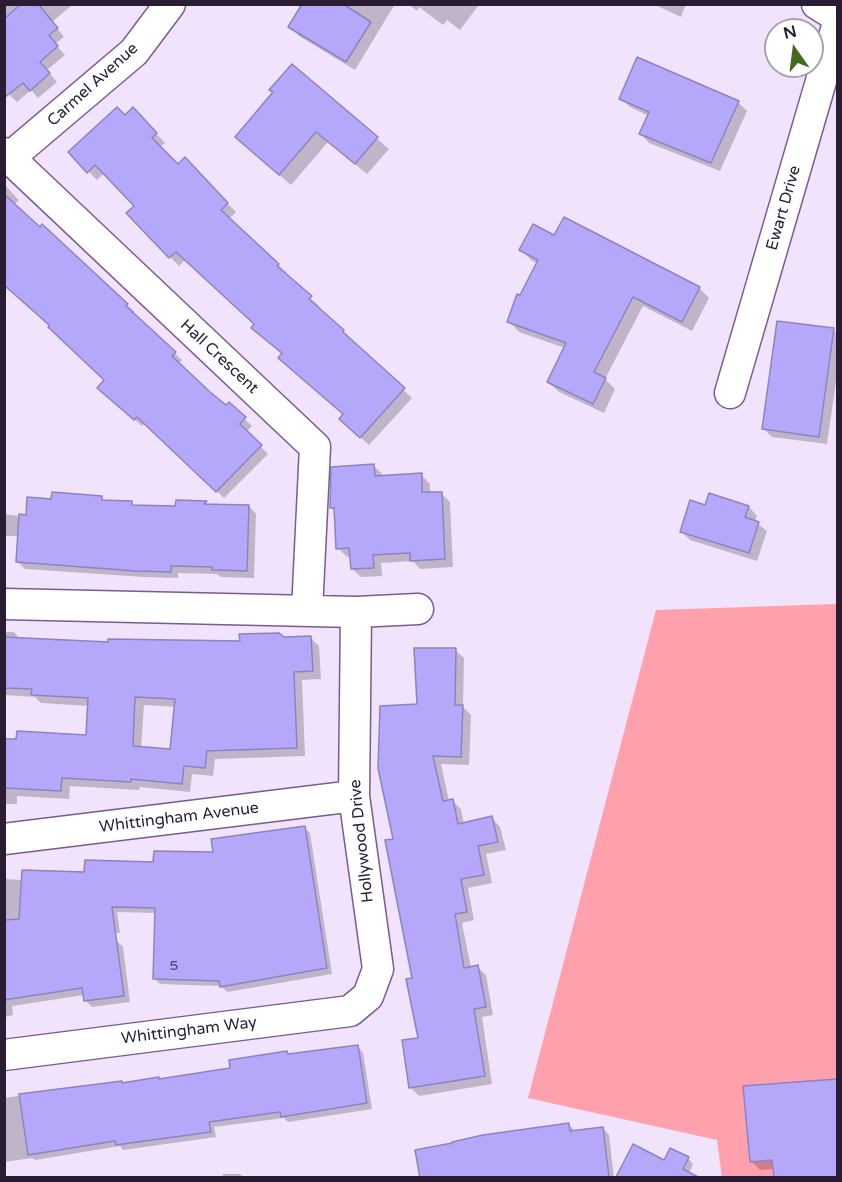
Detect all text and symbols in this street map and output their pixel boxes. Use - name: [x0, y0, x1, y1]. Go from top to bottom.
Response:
- north arrow: [764, 18, 824, 78]
- text: N: [781, 21, 799, 44]
- street label: Carmel Avenue: [44, 39, 142, 131]
- street label: Ewart Drive: [763, 163, 805, 253]
- street label: Hall Crescent: [176, 316, 262, 398]
- street label: Hollywood Drive: [346, 778, 378, 904]
- street label: Whittingham Avenue: [98, 799, 260, 837]
- house number: 5: [170, 958, 178, 974]
- street label: Whittingham Way: [120, 1013, 258, 1049]

